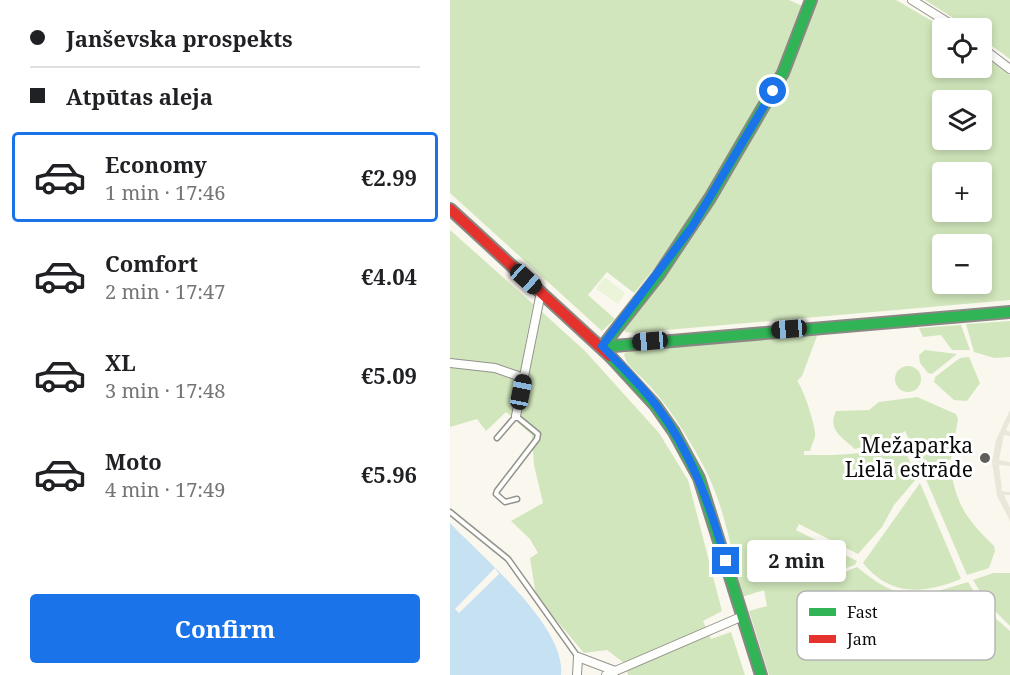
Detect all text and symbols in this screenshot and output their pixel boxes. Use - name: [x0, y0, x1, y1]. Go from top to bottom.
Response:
- map controls: [932, 18, 992, 294]
- button: locate: [932, 18, 992, 78]
- text: Janševska prospekts: [66, 23, 293, 53]
- route start: [759, 77, 786, 104]
- text: Atpūtas aleja: [66, 81, 213, 111]
- button: layers: [932, 90, 992, 150]
- text: Economy: [105, 149, 207, 179]
- icon: car: [33, 150, 87, 204]
- text: €2.99: [361, 162, 417, 192]
- button: +: [932, 162, 992, 222]
- text: 1 min · 17:46: [105, 179, 225, 206]
- button: −: [932, 234, 992, 294]
- text: Comfort: [105, 248, 198, 278]
- icon: car: [33, 249, 87, 303]
- car: [507, 260, 545, 298]
- text: €4.04: [361, 261, 417, 291]
- text: 2 min · 17:47: [105, 278, 225, 305]
- car: [770, 318, 808, 340]
- car: [631, 330, 669, 352]
- text: XL: [105, 347, 136, 377]
- icon: car: [33, 348, 87, 402]
- text: €5.09: [361, 360, 417, 390]
- car: [509, 373, 533, 411]
- text: 3 min · 17:48: [105, 377, 225, 404]
- place label: Mežaparka Lielā estrāde: [845, 431, 973, 483]
- text: Moto: [105, 446, 162, 476]
- icon: car: [33, 447, 87, 501]
- marker: Mežaparka Lielā estrāde: [978, 451, 992, 465]
- text: €5.96: [361, 459, 417, 489]
- text: 4 min · 17:49: [105, 476, 225, 503]
- callout: 2 min: [747, 540, 846, 582]
- route end: [712, 547, 739, 574]
- text: 2 min: [768, 547, 825, 574]
- legend: [797, 591, 995, 660]
- button: Confirm: [30, 594, 420, 663]
- text: Fast: [847, 601, 878, 623]
- text: Jam: [846, 628, 877, 650]

